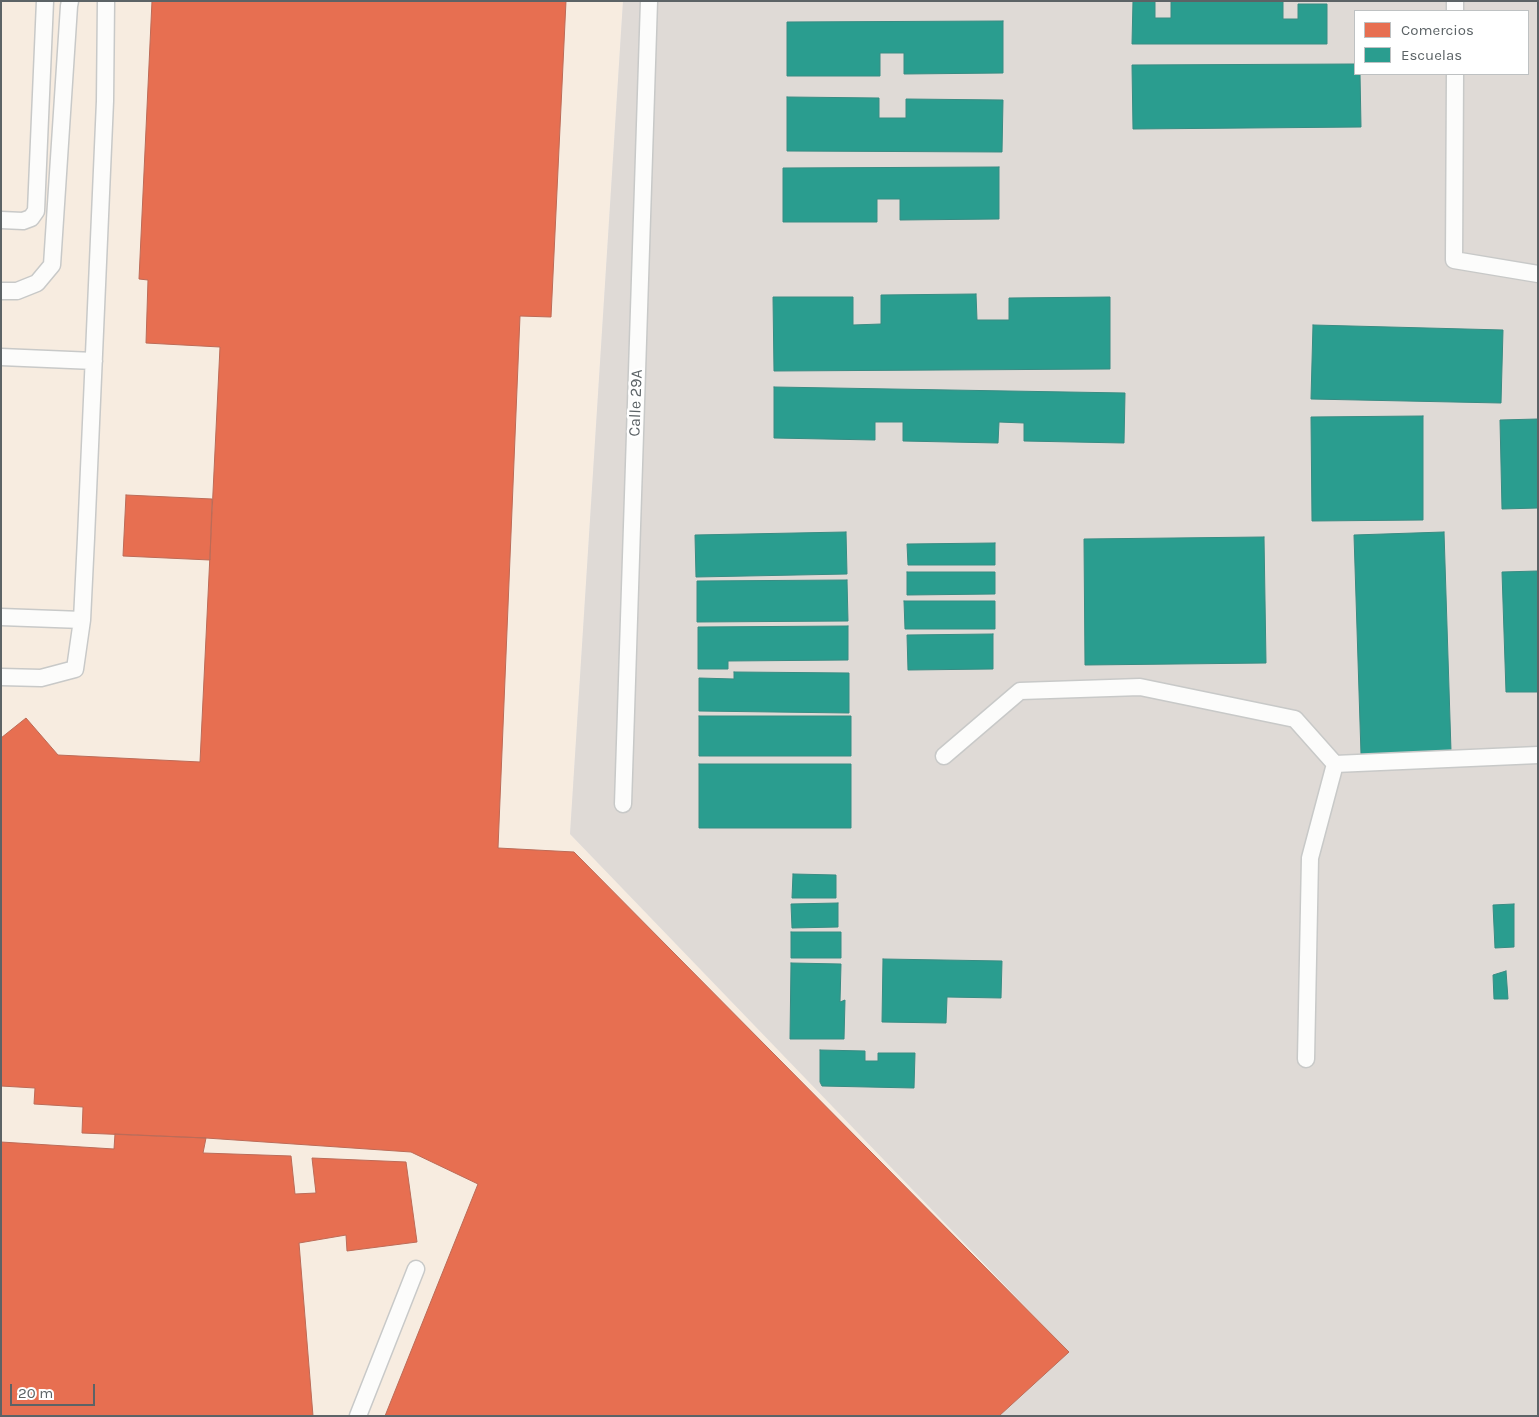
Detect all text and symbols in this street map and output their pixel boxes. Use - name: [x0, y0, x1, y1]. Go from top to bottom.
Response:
- legend: [1354, 10, 1529, 75]
- text: Comercios: [1401, 21, 1474, 39]
- text: Escuelas: [1401, 46, 1462, 64]
- street label: Calle 29A: [625, 369, 647, 437]
- scale bar: [12, 1374, 98, 1406]
- text: 20 m: [18, 1384, 53, 1402]

